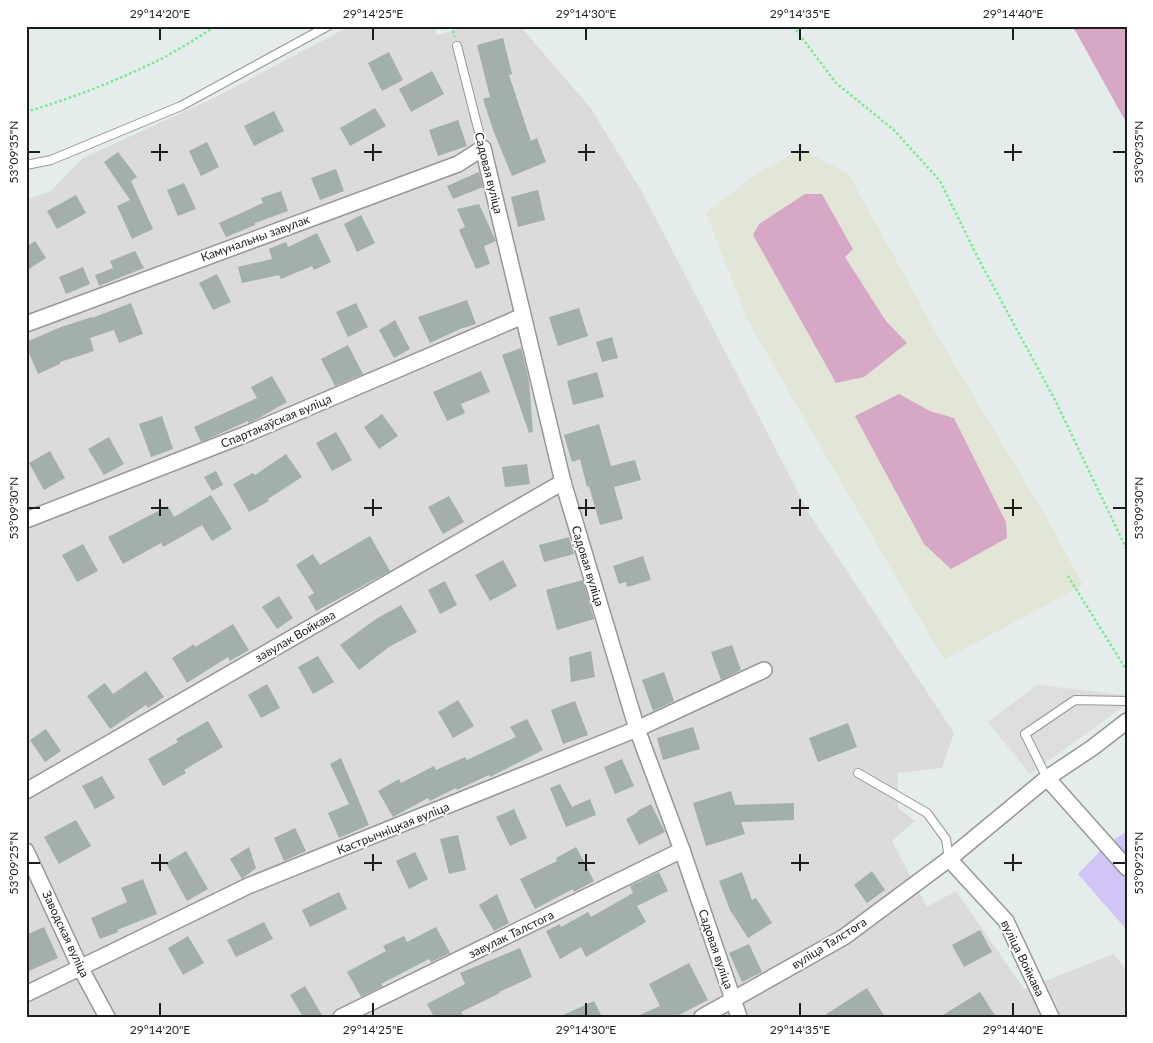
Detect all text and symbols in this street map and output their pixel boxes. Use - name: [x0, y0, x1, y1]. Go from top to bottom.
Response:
- text: 29°14'20"E: [130, 6, 190, 21]
- text: 29°14'25"E: [343, 6, 403, 21]
- text: 29°14'30"E: [556, 6, 616, 21]
- text: 29°14'35"E: [770, 6, 830, 21]
- text: 29°14'40"E: [983, 6, 1043, 21]
- text: 53°09'35"N: [6, 121, 21, 183]
- text: 53°09'35"N: [1131, 121, 1146, 183]
- street label: Садовая вуліца: [472, 131, 506, 215]
- street label: Камунальны завулак: [199, 211, 312, 265]
- street label: Спартакаўская вуліца: [218, 391, 334, 451]
- text: 53°09'30"N: [6, 477, 21, 539]
- text: 53°09'30"N: [1131, 477, 1146, 539]
- street label: Садовая вуліца: [569, 524, 607, 608]
- street label: завулак Войкава: [252, 607, 338, 665]
- street label: Кастрычніцкая вуліца: [335, 799, 451, 857]
- text: 53°09'25"N: [6, 832, 21, 894]
- text: 53°09'25"N: [1131, 832, 1146, 894]
- street label: Заводская вуліца: [39, 888, 93, 980]
- street label: завулак Талстога: [466, 907, 556, 961]
- street label: Садовая вуліца: [695, 907, 737, 991]
- street label: вуліца Талстога: [789, 914, 869, 972]
- street label: вуліца Войкава: [998, 917, 1048, 999]
- text: 29°14'20"E: [130, 1022, 190, 1037]
- text: 29°14'25"E: [343, 1022, 403, 1037]
- text: 29°14'30"E: [556, 1022, 616, 1037]
- text: 29°14'35"E: [770, 1022, 830, 1037]
- text: 29°14'40"E: [983, 1022, 1043, 1037]

